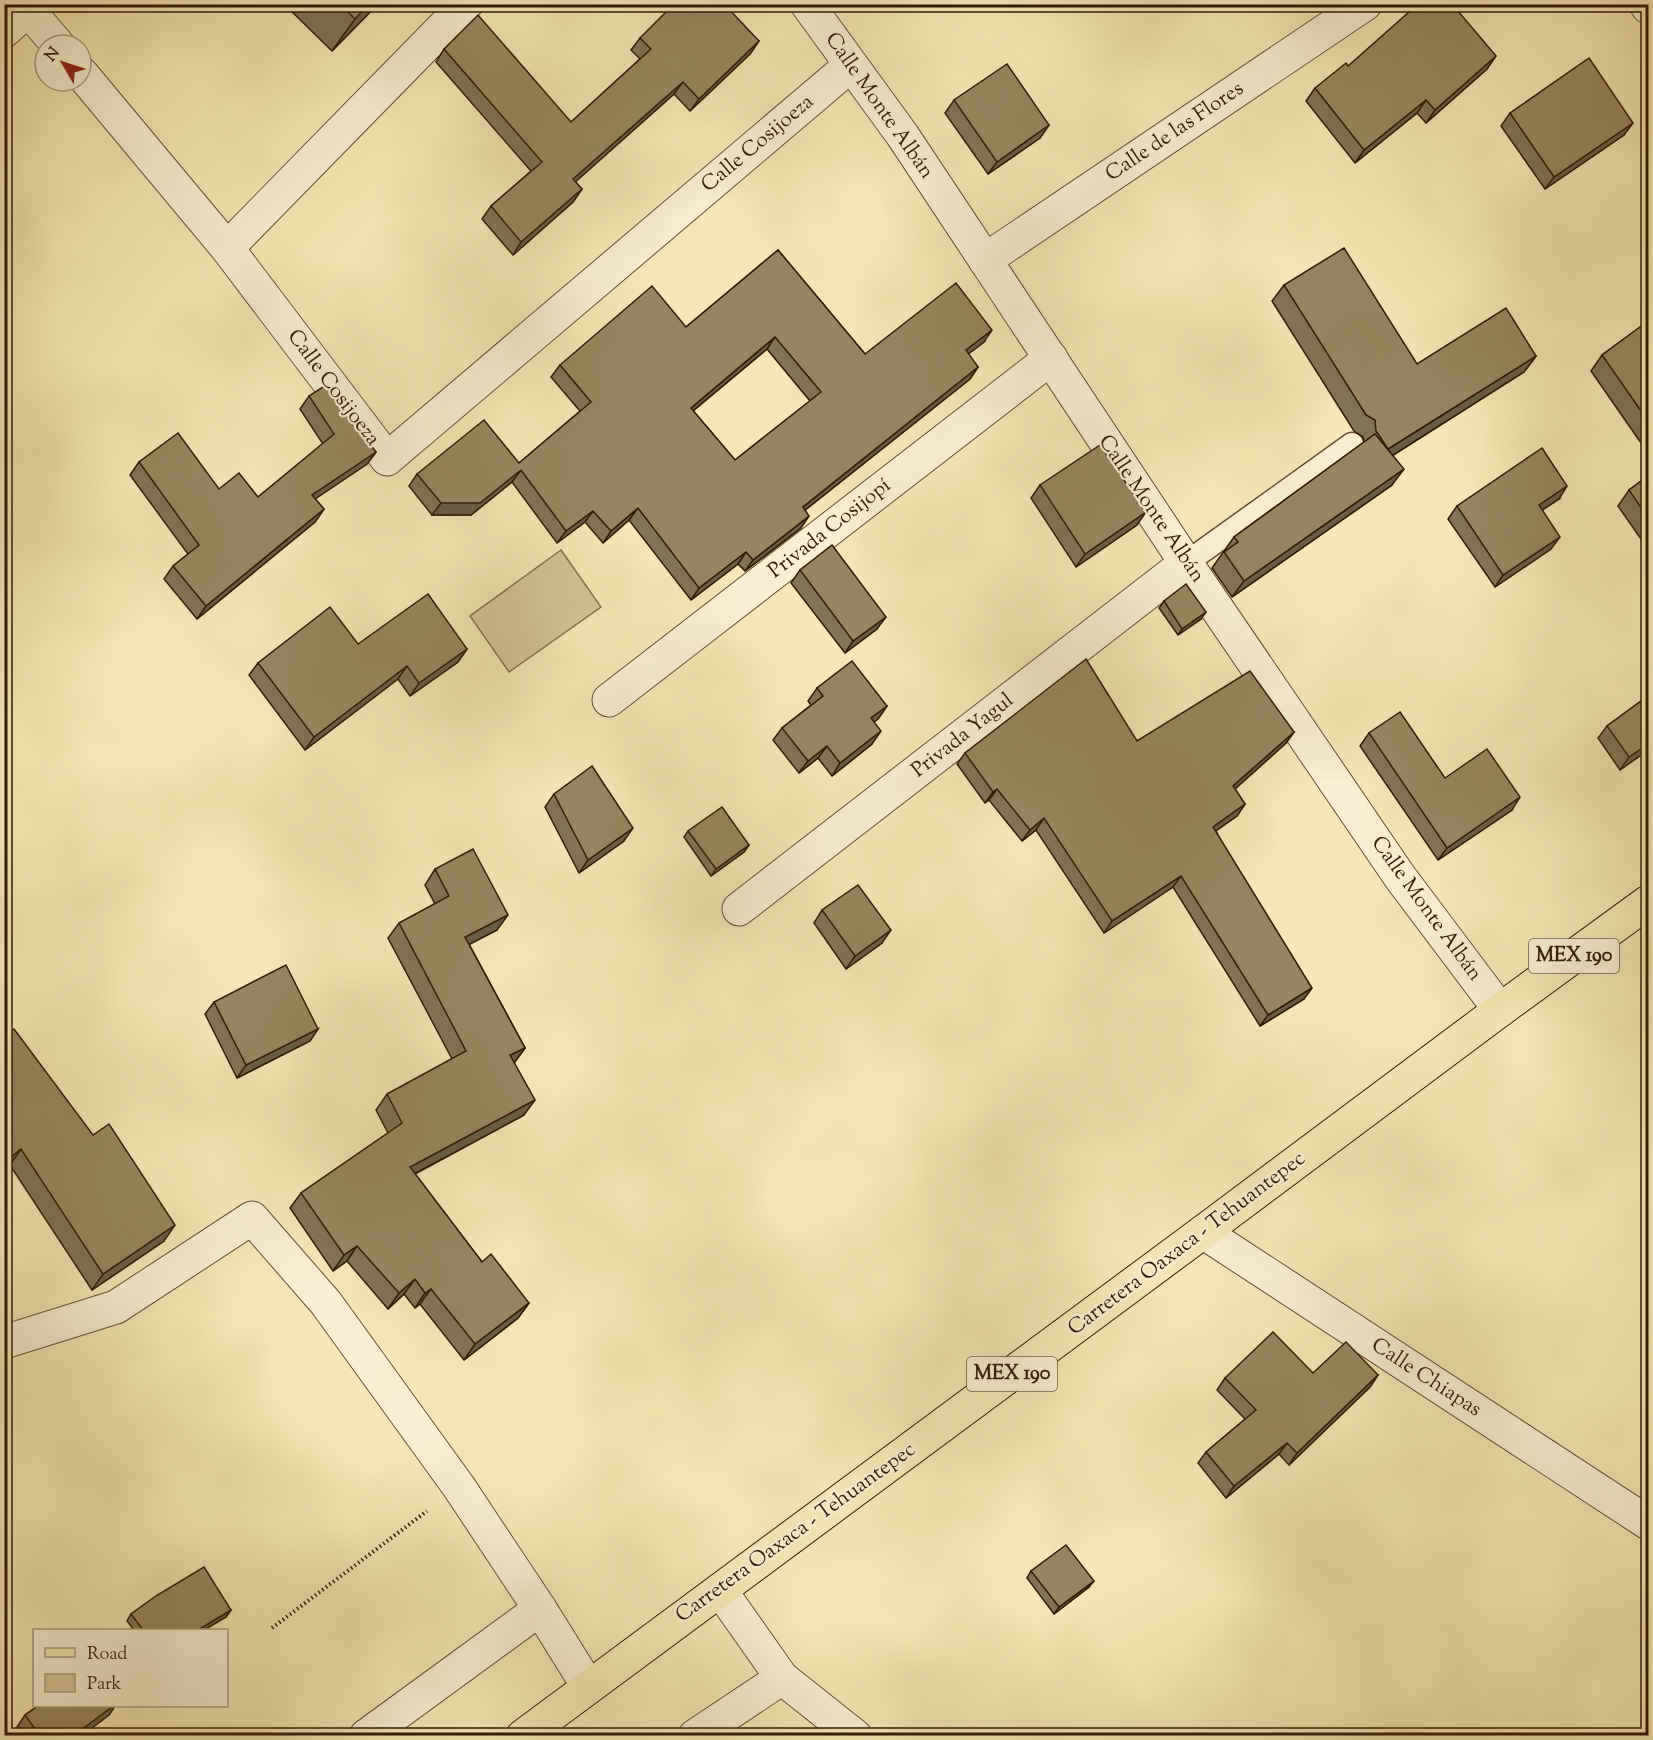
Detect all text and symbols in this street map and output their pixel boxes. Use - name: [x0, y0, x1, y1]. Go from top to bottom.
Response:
- street label: Calle Monte Albán: [817, 27, 941, 185]
- north arrow: [33, 33, 93, 93]
- text: N: [40, 43, 66, 67]
- street label: Calle de las Flores: [1100, 75, 1250, 189]
- street label: Calle Cosijoeza: [695, 88, 821, 200]
- street label: Calle Cosijoeza: [279, 324, 387, 453]
- street label: Calle Monte Albán: [1090, 429, 1212, 589]
- street label: Privada Cosijopí: [762, 471, 898, 587]
- street label: Privada Yagul: [905, 686, 1021, 786]
- street label: Calle Monte Albán: [1363, 830, 1489, 988]
- road number: MEX 190: [1529, 939, 1619, 973]
- street label: Carretera Oaxaca - Tehuantepec: [1062, 1145, 1312, 1343]
- street label: Calle Chiapas: [1365, 1331, 1487, 1425]
- road number: MEX 190: [967, 1357, 1057, 1391]
- street label: Carretera Oaxaca - Tehuantepec: [670, 1435, 922, 1631]
- legend: [33, 1629, 228, 1707]
- text: Road: [87, 1642, 127, 1668]
- text: Park: [87, 1672, 122, 1698]

